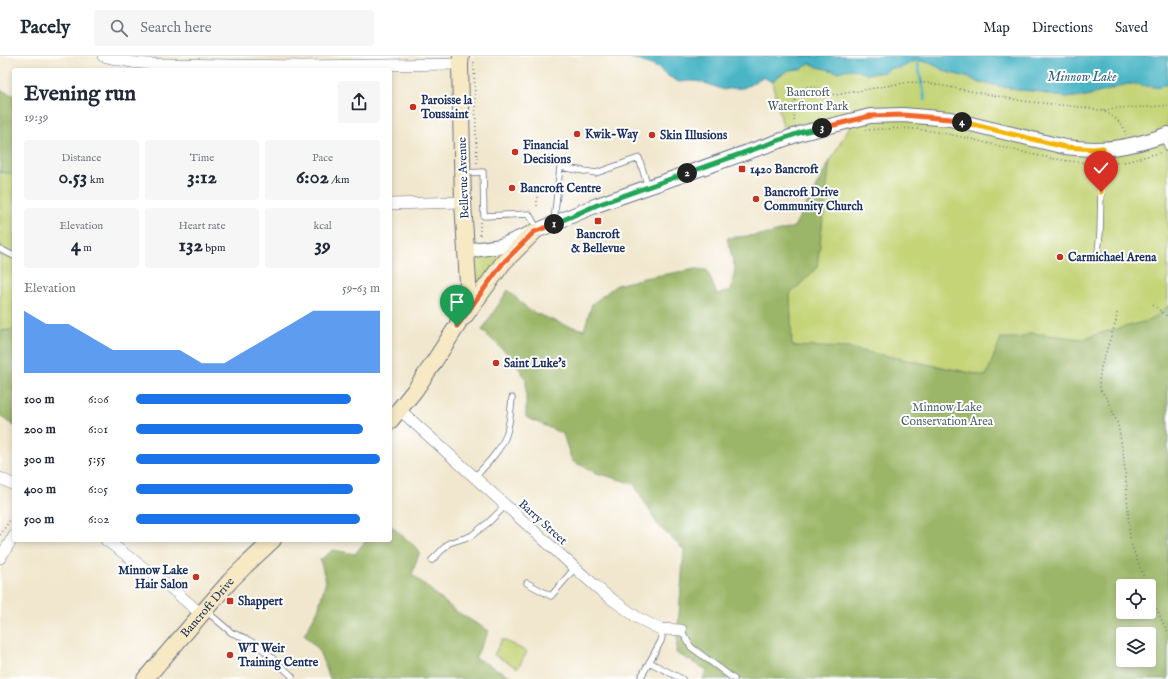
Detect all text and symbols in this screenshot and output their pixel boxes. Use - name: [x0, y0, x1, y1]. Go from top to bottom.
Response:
- search box: [94, 10, 374, 46]
- text: Pacely: [20, 16, 70, 40]
- icon: search: [108, 17, 130, 39]
- text: Search here: [140, 18, 212, 37]
- text: Map: [983, 19, 1010, 37]
- text: Directions: [1032, 19, 1093, 37]
- text: Saved: [1115, 19, 1148, 37]
- water label: Minnow Lake: [1047, 69, 1117, 86]
- text: Evening run: [24, 80, 136, 108]
- button: share: [338, 81, 380, 123]
- park label: Bancroft Waterfront Park: [767, 85, 849, 114]
- place label: Paroisse la Toussaint: [420, 93, 473, 122]
- marker: Paroisse la Toussaint: [408, 102, 418, 112]
- text: 19:39: [24, 109, 48, 126]
- pin: 4: [952, 112, 972, 132]
- text: 4: [959, 115, 965, 129]
- pin: 3: [812, 118, 832, 138]
- text: 3: [820, 121, 824, 135]
- place label: Kwik-Way: [585, 127, 639, 143]
- place label: Skin Illusions: [660, 128, 728, 143]
- marker: Kwik-Way: [572, 129, 582, 139]
- marker: Skin Illusions: [647, 130, 657, 140]
- street label: Bellevue Avenue: [455, 136, 472, 219]
- place label: Financial Decisions: [523, 138, 572, 167]
- marker: Financial Decisions: [510, 147, 520, 157]
- text: Distance: [61, 151, 101, 165]
- text: Time: [190, 151, 214, 165]
- text: Pace: [312, 151, 333, 165]
- pin: [1084, 151, 1118, 192]
- icon: check: [1090, 157, 1112, 179]
- place label: 1420 Bancroft: [750, 162, 819, 177]
- pin: 2: [677, 163, 697, 183]
- marker: 1420 Bancroft: [737, 164, 747, 174]
- text: 0.53: [59, 165, 87, 190]
- text: 3:12: [187, 165, 217, 190]
- text: 6:02: [296, 165, 329, 190]
- text: 2: [684, 166, 690, 180]
- text: km: [87, 173, 104, 187]
- text: /km: [329, 173, 349, 187]
- place label: Bancroft Centre: [520, 181, 602, 196]
- marker: Bancroft Centre: [507, 183, 517, 193]
- place label: Bancroft Drive Community Church: [764, 185, 864, 215]
- marker: Bancroft Drive Community Church: [751, 194, 761, 204]
- pin: 1: [544, 214, 564, 234]
- marker: Bancroft & Bellevue: [593, 216, 603, 226]
- text: 1: [552, 217, 556, 231]
- text: Elevation: [60, 219, 103, 233]
- text: Heart rate: [179, 219, 225, 233]
- text: kcal: [313, 219, 332, 233]
- place label: Bancroft & Bellevue: [571, 227, 626, 256]
- text: 4: [71, 233, 81, 258]
- text: 132: [178, 233, 203, 258]
- text: 39: [315, 233, 331, 258]
- text: m: [81, 241, 92, 255]
- text: bpm: [203, 241, 226, 255]
- place label: Carmichael Arena: [1068, 250, 1157, 265]
- marker: Carmichael Arena: [1055, 252, 1065, 262]
- text: Elevation: [24, 280, 76, 297]
- text: 59–63 m: [342, 280, 380, 297]
- pin: [440, 285, 474, 326]
- icon: arrive: [446, 291, 468, 313]
- place label: Saint Luke's: [504, 356, 566, 371]
- marker: Saint Luke's: [491, 358, 501, 368]
- text: 100 m: [24, 391, 54, 408]
- text: 6:06: [88, 391, 109, 408]
- park label: Minnow Lake Conservation Area: [901, 400, 994, 429]
- text: 200 m: [24, 421, 56, 438]
- text: 6:01: [88, 421, 108, 438]
- text: 300 m: [24, 451, 55, 468]
- text: 5:55: [88, 451, 106, 468]
- text: 400 m: [24, 481, 56, 498]
- text: 6:05: [88, 481, 108, 498]
- street label: Barry Street: [515, 497, 570, 548]
- text: 500 m: [24, 511, 54, 528]
- text: 6:02: [88, 511, 109, 528]
- place label: Minnow Lake Hair Salon: [118, 563, 189, 592]
- marker: Minnow Lake Hair Salon: [191, 572, 201, 582]
- street label: Bancroft Drive: [178, 574, 238, 641]
- map controls: [1116, 579, 1156, 667]
- button: locate: [1116, 579, 1156, 619]
- place label: Shappert: [238, 594, 284, 610]
- marker: Shappert: [225, 596, 235, 606]
- button: layers: [1116, 627, 1156, 667]
- place label: WT Weir Training Centre: [237, 641, 319, 671]
- marker: WT Weir Training Centre: [225, 650, 235, 660]

